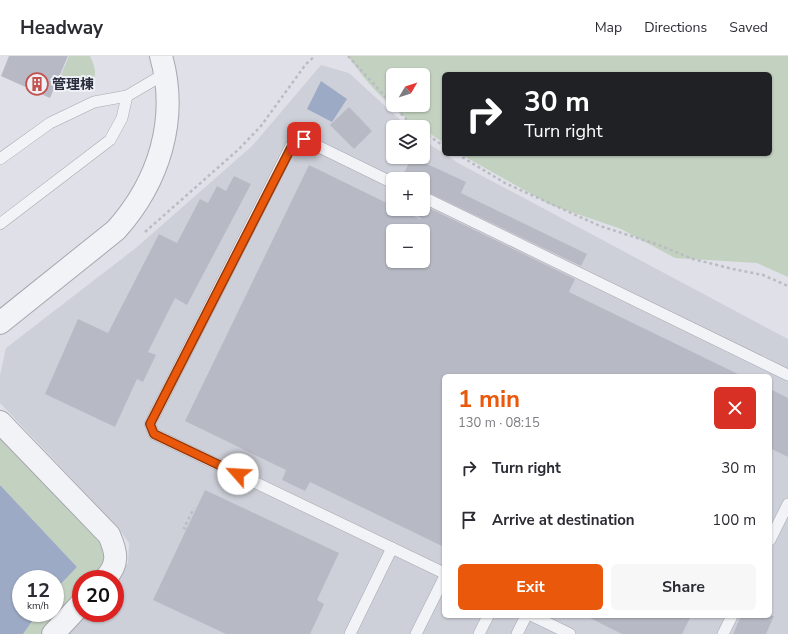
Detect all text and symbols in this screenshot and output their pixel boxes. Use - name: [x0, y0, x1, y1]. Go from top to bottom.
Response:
- text: Headway: [20, 15, 103, 41]
- text: Map: [595, 18, 622, 37]
- text: Directions: [644, 18, 707, 37]
- text: Saved: [729, 18, 768, 37]
- north arrow: [386, 68, 430, 112]
- map controls: [386, 68, 430, 268]
- building icon: 管理棟: [24, 71, 50, 97]
- place label: 管理棟: [52, 75, 94, 94]
- text: 30 m: [524, 83, 590, 121]
- icon: right: [458, 88, 510, 140]
- text: Turn right: [524, 119, 603, 143]
- button: layers: [386, 120, 430, 164]
- pin: [287, 122, 321, 156]
- icon: arrive: [293, 128, 315, 150]
- button: +: [386, 172, 430, 216]
- button: −: [386, 224, 430, 268]
- text: 1 min: [458, 383, 520, 415]
- button: close: [714, 387, 756, 429]
- text: 130 m · 08:15: [458, 414, 540, 432]
- position arrow: [217, 453, 259, 495]
- icon: right: [458, 457, 480, 479]
- text: Turn right: [492, 458, 561, 478]
- text: 30 m: [721, 458, 756, 478]
- icon: arrive: [458, 509, 480, 531]
- text: Arrive at destination: [492, 510, 635, 530]
- text: 100 m: [712, 510, 756, 530]
- button: Exit: [458, 564, 603, 610]
- button: Share: [611, 564, 756, 610]
- speed limit sign: 20: [72, 570, 124, 622]
- text: 12: [26, 577, 50, 604]
- text: km/h: [27, 599, 49, 613]

